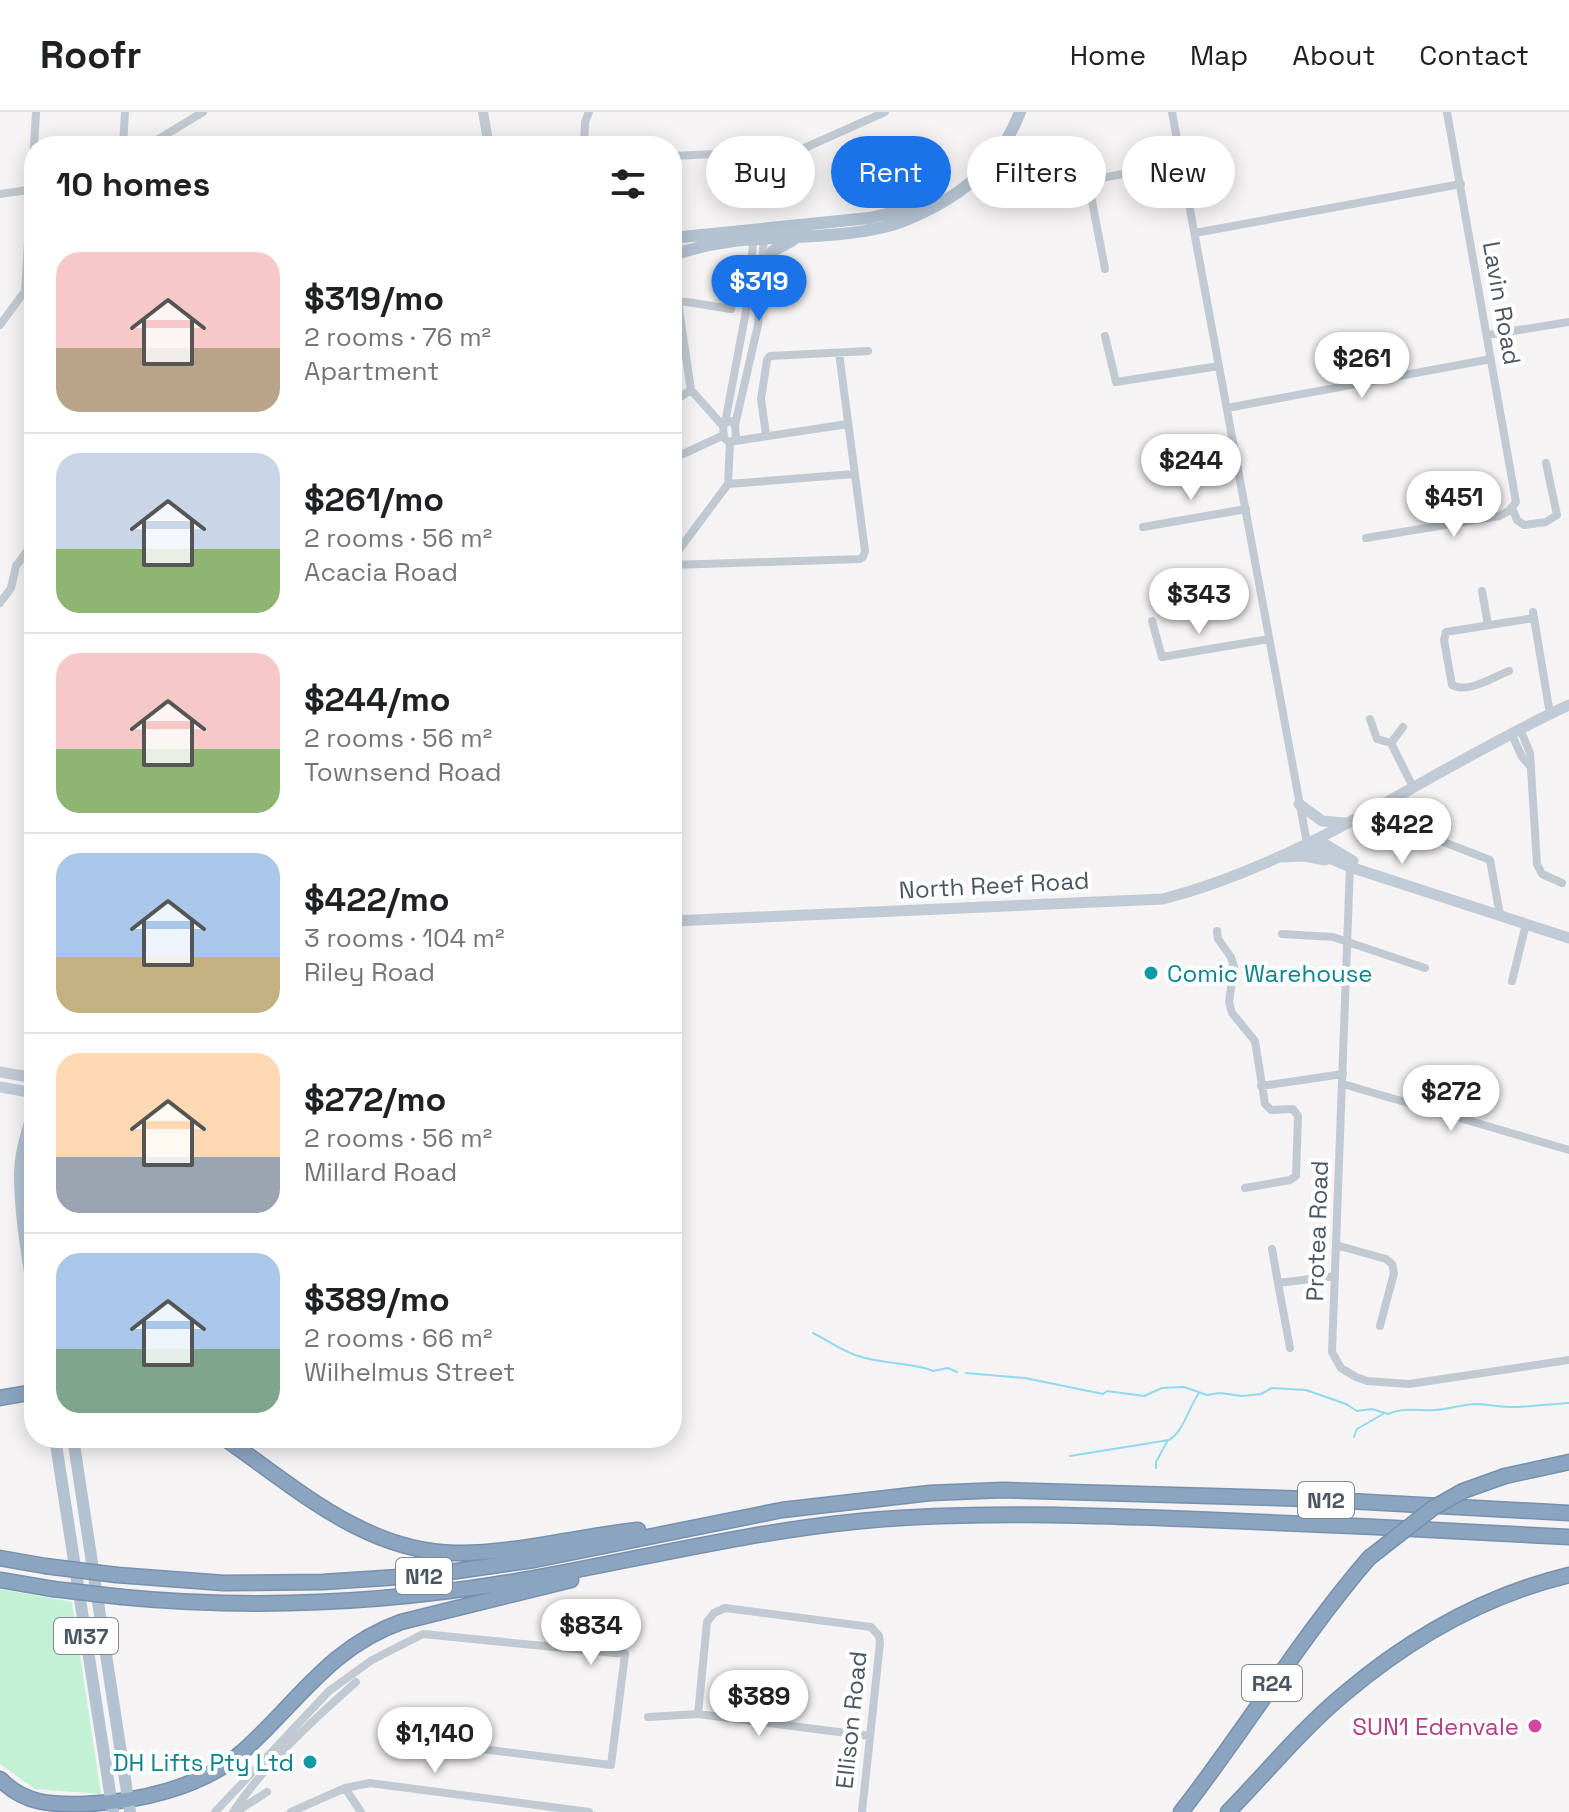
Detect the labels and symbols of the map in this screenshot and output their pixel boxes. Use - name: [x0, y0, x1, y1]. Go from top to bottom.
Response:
- street label: Lavin Road: [1476, 239, 1528, 367]
- pin: $319: [712, 255, 806, 323]
- pin: $261: [1315, 332, 1409, 400]
- pin: $244: [1144, 434, 1238, 502]
- pin: $451: [1407, 471, 1501, 539]
- pin: $343: [1152, 568, 1246, 636]
- pin: $422: [1355, 798, 1449, 866]
- street label: North Reef Road: [898, 865, 1090, 905]
- place label: Comic Warehouse: [1167, 958, 1373, 989]
- marker: Comic Warehouse: [1142, 964, 1160, 982]
- pin: $272: [1404, 1065, 1498, 1133]
- street label: Protea Road: [1299, 1160, 1335, 1302]
- road number: N12: [1298, 1482, 1354, 1518]
- road number: N12: [396, 1558, 452, 1594]
- pin: $834: [544, 1599, 638, 1667]
- road number: M37: [54, 1618, 118, 1654]
- street label: Ellison Road: [828, 1650, 874, 1790]
- road number: R24: [1242, 1665, 1302, 1701]
- pin: $389: [712, 1670, 806, 1738]
- pin: $1,140: [370, 1707, 500, 1775]
- place label: SUN1 Edenvale: [1352, 1711, 1519, 1742]
- marker: SUN1 Edenvale: [1526, 1717, 1544, 1735]
- place label: DH Lifts Pty Ltd: [113, 1747, 294, 1778]
- marker: DH Lifts Pty Ltd: [301, 1753, 319, 1771]

